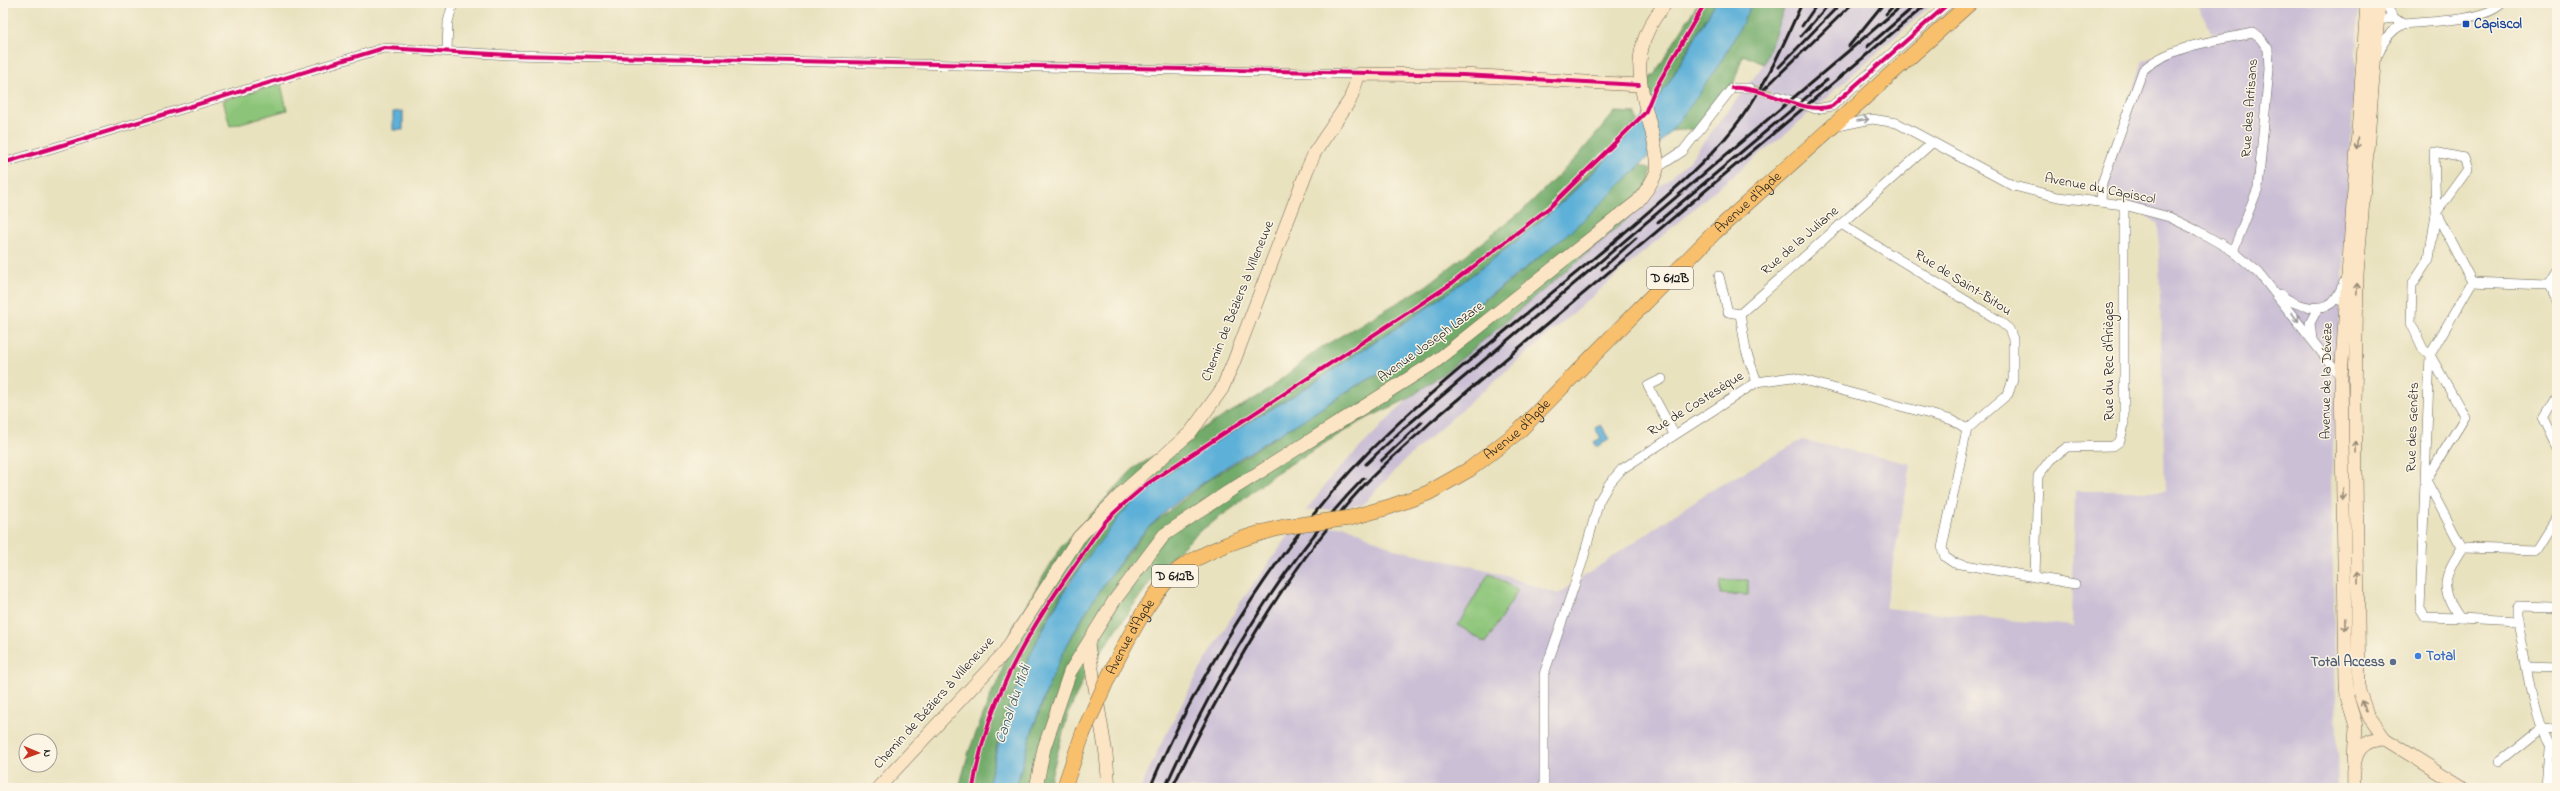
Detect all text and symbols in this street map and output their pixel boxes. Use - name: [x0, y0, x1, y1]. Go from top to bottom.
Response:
- place label: Capiscol: [2474, 14, 2523, 35]
- marker: Capiscol: [2461, 19, 2471, 29]
- street label: Rue des Artisans: [2236, 58, 2264, 158]
- one-way arrow: [1856, 116, 1869, 124]
- one-way arrow: [2354, 136, 2361, 149]
- street label: Avenue d'Agde: [1710, 166, 1787, 238]
- street label: Avenue du Capiscol: [2043, 168, 2157, 210]
- street label: Rue de la Juliane: [1757, 201, 1844, 281]
- street label: Chemin de Béziers à Villeneuve: [1196, 217, 1280, 385]
- street label: Rue de Saint-Bitou: [1910, 245, 2016, 321]
- road number: D 612B: [1647, 267, 1693, 289]
- one-way arrow: [2353, 283, 2361, 296]
- street label: Avenue Joseph Lazare: [1373, 296, 1489, 388]
- street label: Rue du Rec d'Arièges: [2099, 301, 2121, 421]
- one-way arrow: [2290, 312, 2299, 323]
- street label: Avenue de la Dévèze: [2315, 322, 2339, 440]
- street label: Rue de Costesèque: [1644, 366, 1749, 442]
- street label: Rue des Genêts: [2401, 382, 2425, 472]
- street label: Avenue d'Agde: [1479, 394, 1556, 465]
- one-way arrow: [2352, 441, 2359, 454]
- one-way arrow: [2339, 487, 2347, 500]
- road number: D 612B: [1152, 565, 1198, 587]
- one-way arrow: [2354, 571, 2361, 584]
- street label: Avenue d'Agde: [1101, 594, 1160, 678]
- one-way arrow: [2341, 617, 2348, 630]
- street label: Chemin de Béziers à Villeneuve: [869, 632, 1000, 774]
- place label: Total: [2426, 646, 2456, 667]
- marker: Total: [2413, 651, 2423, 661]
- place label: Total Access: [2311, 652, 2385, 673]
- marker: Total Access: [2388, 657, 2398, 667]
- water label: Canal du Midi: [989, 661, 1037, 746]
- one-way arrow: [2360, 700, 2367, 713]
- north arrow: [18, 733, 58, 773]
- text: N: [39, 749, 55, 757]

